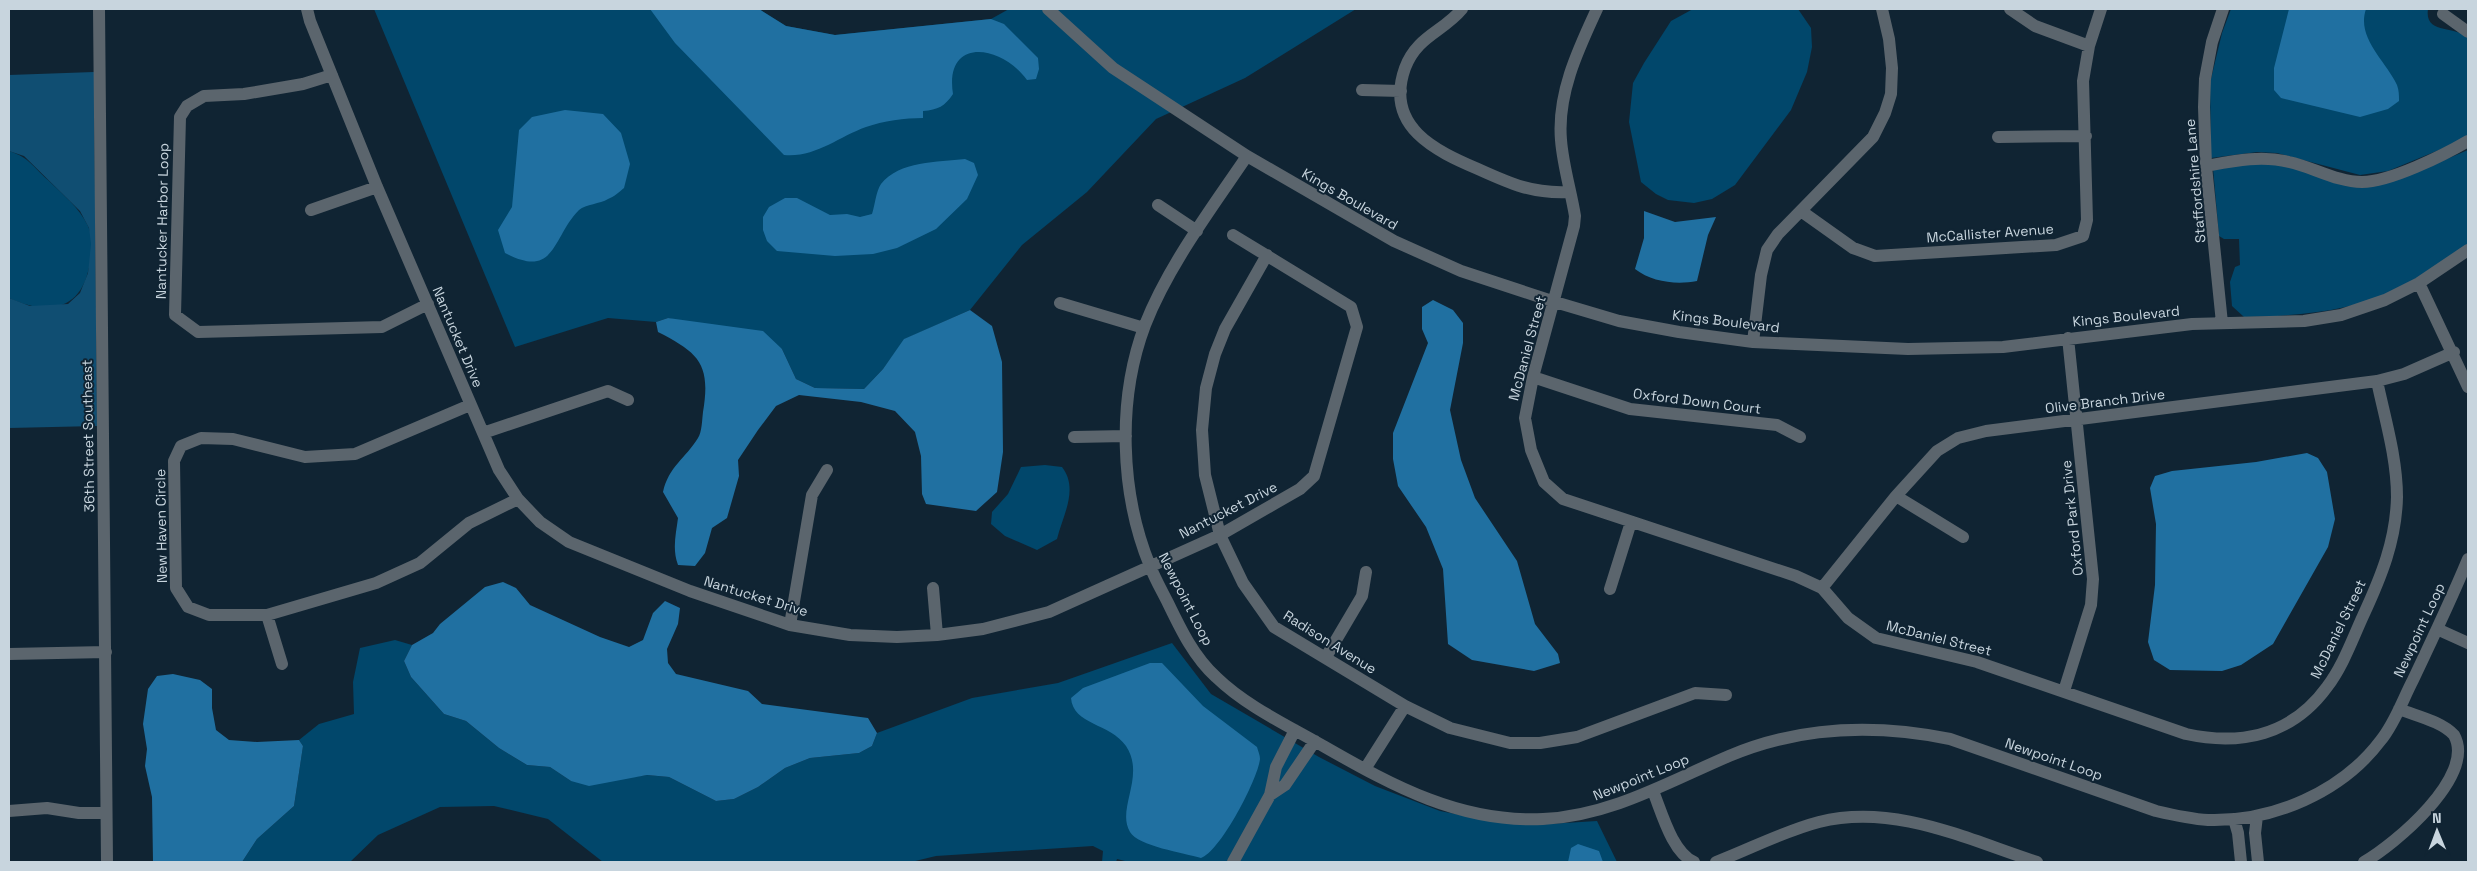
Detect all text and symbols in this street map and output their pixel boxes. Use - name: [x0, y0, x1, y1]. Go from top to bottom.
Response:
- street label: Staffordshire Lane: [2181, 118, 2209, 244]
- street label: Nantucker Harbor Loop: [152, 143, 172, 299]
- street label: Kings Boulevard: [1299, 164, 1401, 234]
- street label: McCallister Avenue: [1926, 220, 2054, 246]
- street label: Nantucket Drive: [429, 284, 487, 390]
- street label: McDaniel Street: [1504, 294, 1550, 402]
- street label: Kings Boulevard: [2071, 301, 2181, 331]
- street label: Kings Boulevard: [1671, 305, 1781, 337]
- street label: 36th Street Southeast: [78, 359, 98, 513]
- street label: Oxford Down Court: [1632, 384, 1762, 418]
- street label: Olive Branch Drive: [2044, 385, 2166, 417]
- street label: Oxford Park Drive: [2057, 459, 2087, 577]
- street label: New Haven Circle: [151, 469, 171, 583]
- street label: Nantucket Drive: [1176, 477, 1280, 543]
- street label: Newpoint Loop: [1155, 549, 1217, 649]
- street label: Nantucket Drive: [702, 572, 810, 620]
- street label: McDaniel Street: [2306, 577, 2370, 681]
- street label: Newpoint Loop: [2389, 580, 2449, 680]
- street label: Radison Avenue: [1280, 606, 1380, 678]
- street label: McDaniel Street: [1884, 616, 1994, 660]
- street label: Newpoint Loop: [2003, 734, 2105, 784]
- street label: Newpoint Loop: [1590, 750, 1692, 804]
- north arrow: [2412, 806, 2462, 856]
- text: N: [2432, 809, 2442, 827]

